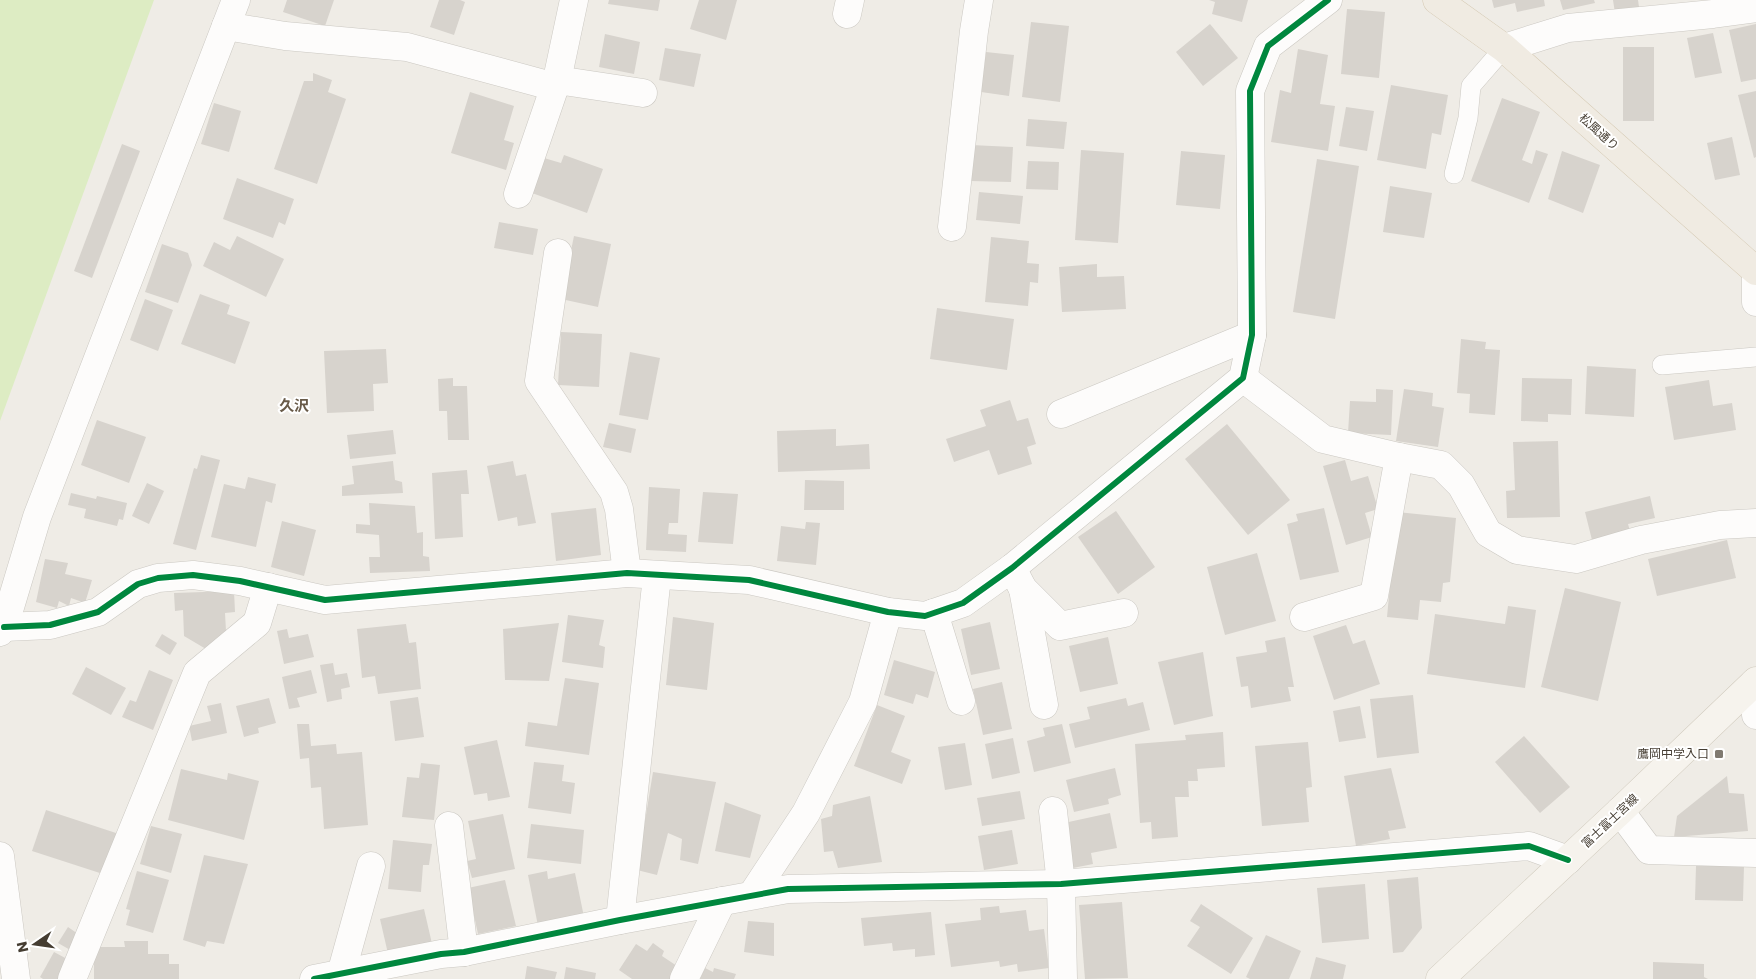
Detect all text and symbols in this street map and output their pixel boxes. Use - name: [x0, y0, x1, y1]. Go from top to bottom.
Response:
- street label: 松風通り: [1576, 109, 1623, 154]
- district label: 久沢: [279, 395, 309, 416]
- place label: 鷹岡中学入口: [1637, 745, 1709, 762]
- marker: 鷹岡中学入口: [1713, 748, 1725, 760]
- street label: 富士富士宮線: [1578, 790, 1642, 851]
- north arrow: [10, 919, 60, 969]
- text: N: [11, 940, 33, 954]

